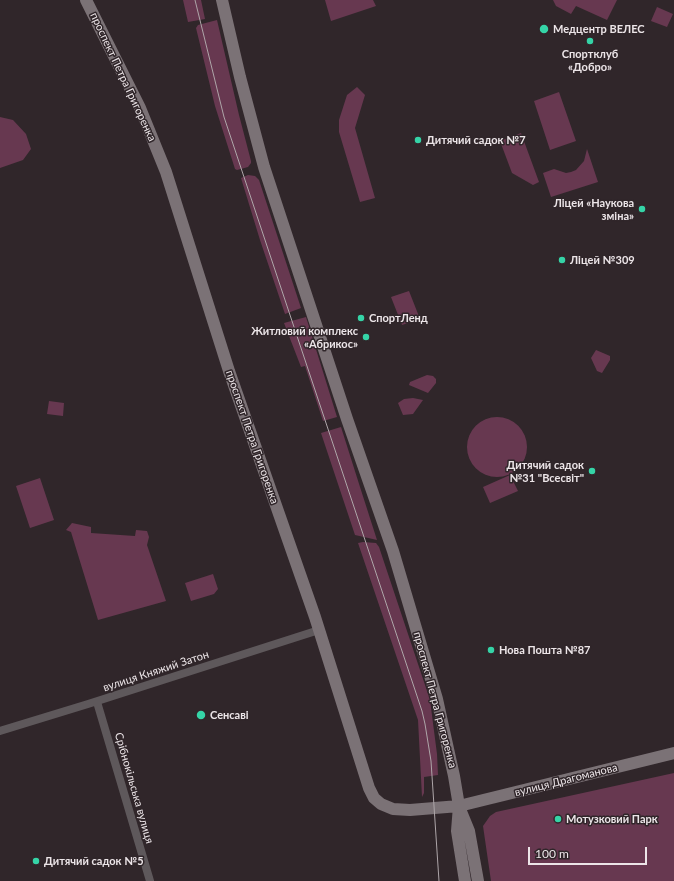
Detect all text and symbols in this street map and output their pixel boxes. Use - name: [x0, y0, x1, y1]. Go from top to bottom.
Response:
- street label: проспект Петра Григоренка: [87, 11, 159, 143]
- place label: Медцентр ВЕЛЕС: [553, 22, 645, 36]
- marker: Медцентр ВЕЛЕС: [538, 23, 550, 35]
- marker: Спортклуб «Добро»: [585, 36, 595, 46]
- place label: Спортклуб «Добро»: [562, 47, 618, 73]
- place label: Дитячий садок №7: [426, 133, 526, 147]
- marker: Дитячий садок №7: [413, 135, 423, 145]
- place label: Ліцей «Наукова зміна»: [554, 196, 634, 222]
- marker: Ліцей «Наукова зміна»: [637, 204, 647, 214]
- place label: Ліцей №309: [570, 253, 635, 267]
- marker: Ліцей №309: [557, 255, 567, 265]
- place label: СпортЛенд: [369, 311, 428, 325]
- marker: СпортЛенд: [356, 313, 366, 323]
- place label: Житловий комплекс «Абрикос»: [251, 324, 358, 350]
- marker: Житловий комплекс «Абрикос»: [361, 332, 371, 342]
- street label: проспект Петра Григоренка: [223, 368, 281, 506]
- place label: Дитячий садок №31 "Всесвіт": [506, 458, 584, 484]
- marker: Дитячий садок №31 "Всесвіт": [587, 466, 597, 476]
- street label: проспект Петра Григоренка: [410, 630, 460, 770]
- place label: Нова Пошта №87: [499, 643, 590, 657]
- marker: Нова Пошта №87: [486, 645, 496, 655]
- street label: вулиця Княжий Затон: [101, 648, 211, 694]
- place label: Сенсаві: [210, 708, 249, 722]
- marker: Сенсаві: [195, 709, 207, 721]
- street label: Срібнокільська вулиця: [112, 731, 156, 845]
- street label: вулиця Драгоманова: [513, 761, 619, 799]
- place label: Мотузковий Парк: [566, 812, 658, 826]
- marker: Мотузковий Парк: [553, 814, 563, 824]
- scale bar: [530, 839, 649, 865]
- text: 100 m: [535, 846, 569, 861]
- place label: Дитячий садок №5: [44, 854, 144, 868]
- marker: Дитячий садок №5: [31, 856, 41, 866]

